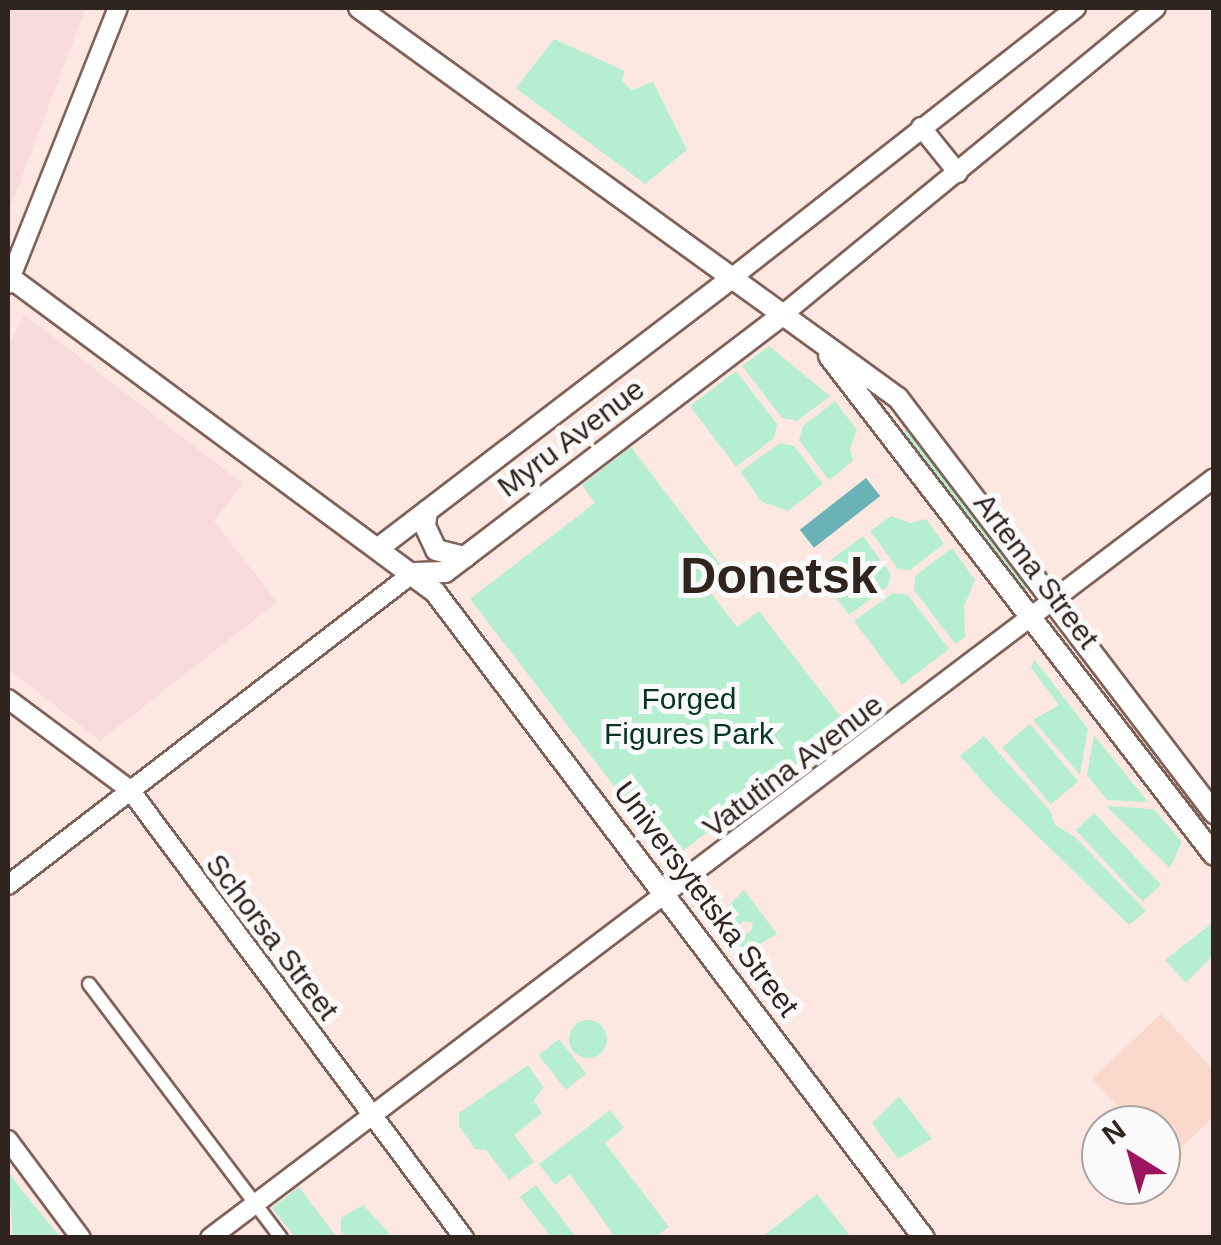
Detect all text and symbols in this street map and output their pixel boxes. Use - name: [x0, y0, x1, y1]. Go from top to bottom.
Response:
- street label: Myru Avenue: [490, 371, 652, 505]
- street label: Artema Street: [966, 486, 1106, 656]
- district label: Donetsk: [680, 547, 878, 607]
- park label: Forged Figures Park: [604, 681, 774, 752]
- street label: Vatutina Avenue: [695, 686, 891, 846]
- street label: Universytetska Street: [606, 774, 806, 1024]
- street label: Schorsa Street: [198, 847, 346, 1027]
- north arrow: [1081, 1105, 1181, 1205]
- text: N: [1096, 1114, 1131, 1151]

